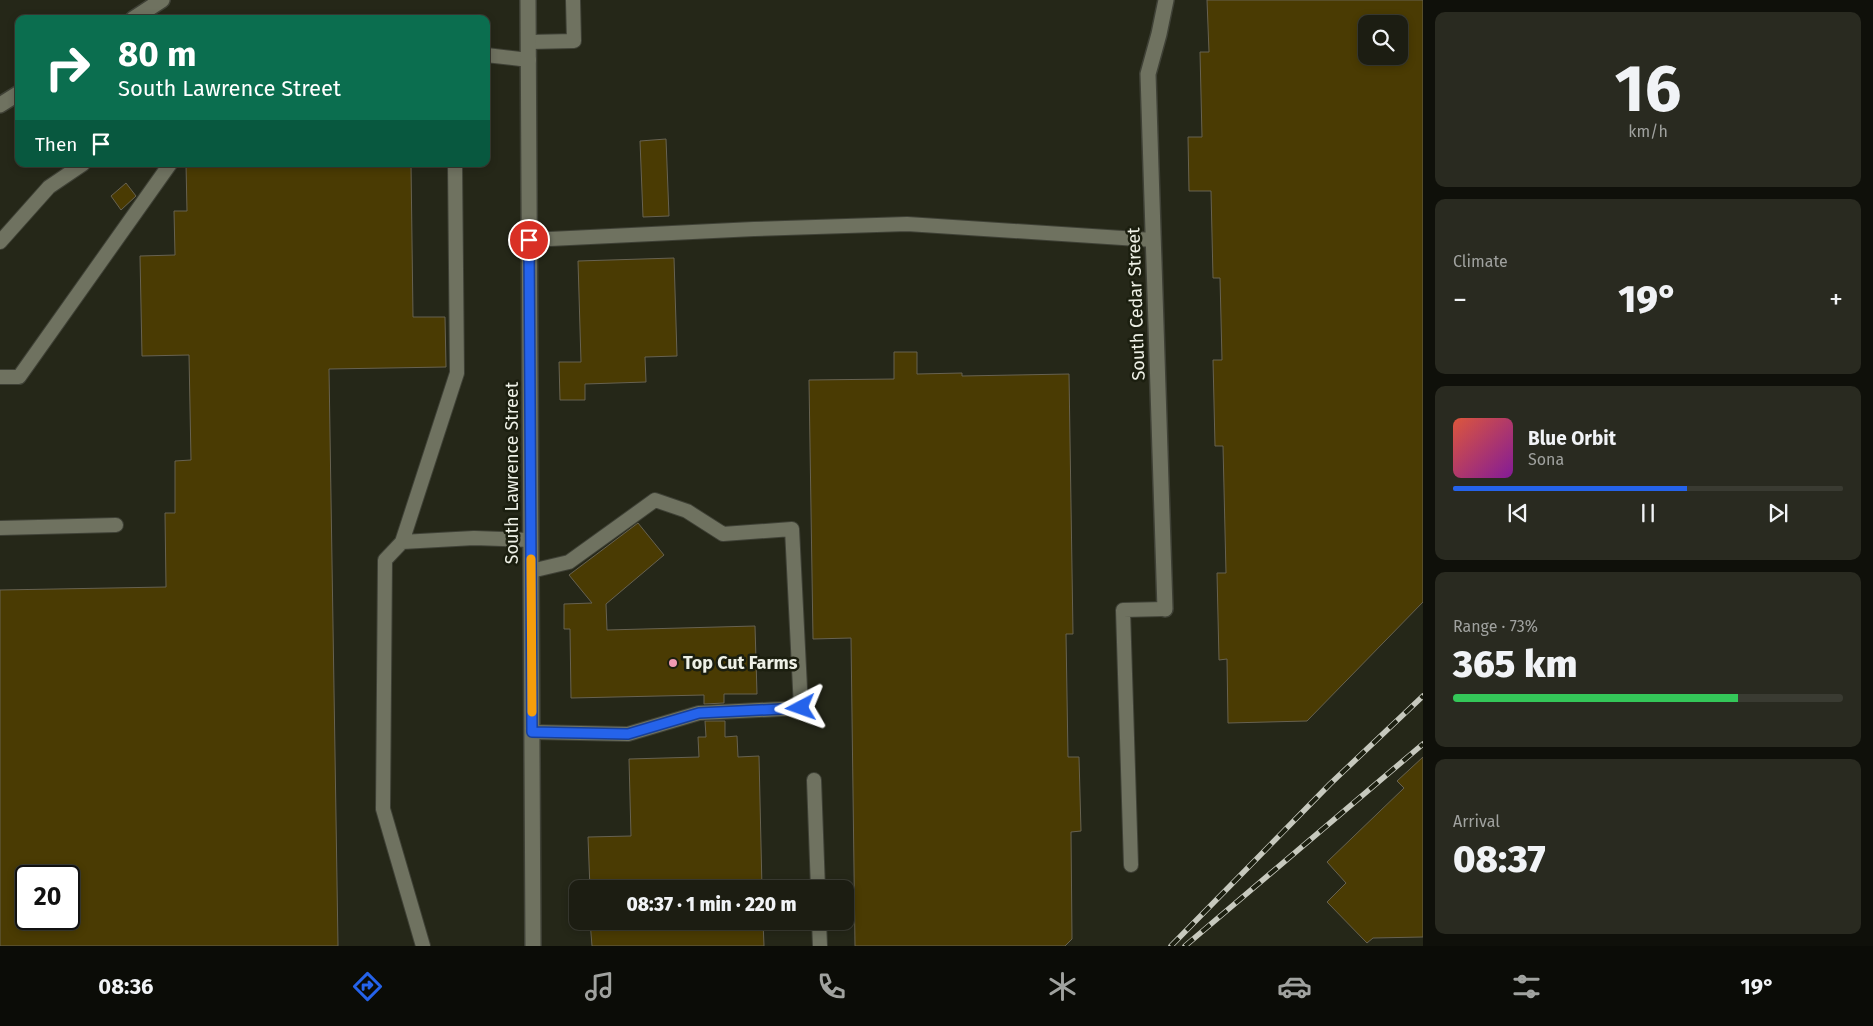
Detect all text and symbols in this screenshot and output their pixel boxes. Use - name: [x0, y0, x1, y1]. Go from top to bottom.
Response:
- map controls: [1358, 15, 1408, 65]
- button: search: [1358, 15, 1408, 65]
- text: 80 m: [118, 33, 197, 75]
- icon: right: [35, 35, 100, 100]
- text: 16: [1615, 50, 1681, 128]
- text: South Lawrence Street: [118, 75, 341, 102]
- text: km/h: [1628, 122, 1668, 141]
- icon: arrive: [87, 130, 115, 158]
- text: Then: [35, 133, 77, 156]
- pin: [508, 219, 550, 261]
- icon: arrive: [515, 226, 543, 254]
- street label: South Cedar Street: [1122, 227, 1150, 381]
- text: Climate: [1453, 252, 1508, 271]
- text: 19°: [1618, 276, 1678, 322]
- text: −: [1453, 283, 1467, 316]
- text: +: [1829, 283, 1843, 316]
- street label: South Lawrence Street: [501, 381, 523, 564]
- text: Blue Orbit: [1528, 427, 1616, 450]
- text: Sona: [1528, 450, 1564, 469]
- icon: previous: [1504, 499, 1532, 527]
- icon: pause: [1634, 499, 1662, 527]
- icon: next: [1764, 499, 1792, 527]
- text: Range · 73%: [1453, 617, 1538, 636]
- text: 365 km: [1453, 641, 1577, 687]
- place label: Top Cut Farms: [683, 652, 798, 674]
- marker: Top Cut Farms: [667, 657, 679, 669]
- position arrow: [774, 681, 826, 733]
- text: Arrival: [1453, 812, 1500, 831]
- text: 08:37: [1453, 836, 1546, 882]
- speed limit sign: 20: [15, 865, 80, 930]
- text: 08:37 · 1 min · 220 m: [627, 893, 796, 916]
- icon: directions: [350, 969, 385, 1004]
- icon: music: [582, 969, 617, 1004]
- icon: phone: [814, 969, 849, 1004]
- icon: climate: [1045, 969, 1080, 1004]
- icon: car: [1277, 969, 1312, 1004]
- icon: filters: [1509, 969, 1544, 1004]
- text: 08:36: [98, 973, 154, 1000]
- text: 19°: [1741, 973, 1775, 1000]

